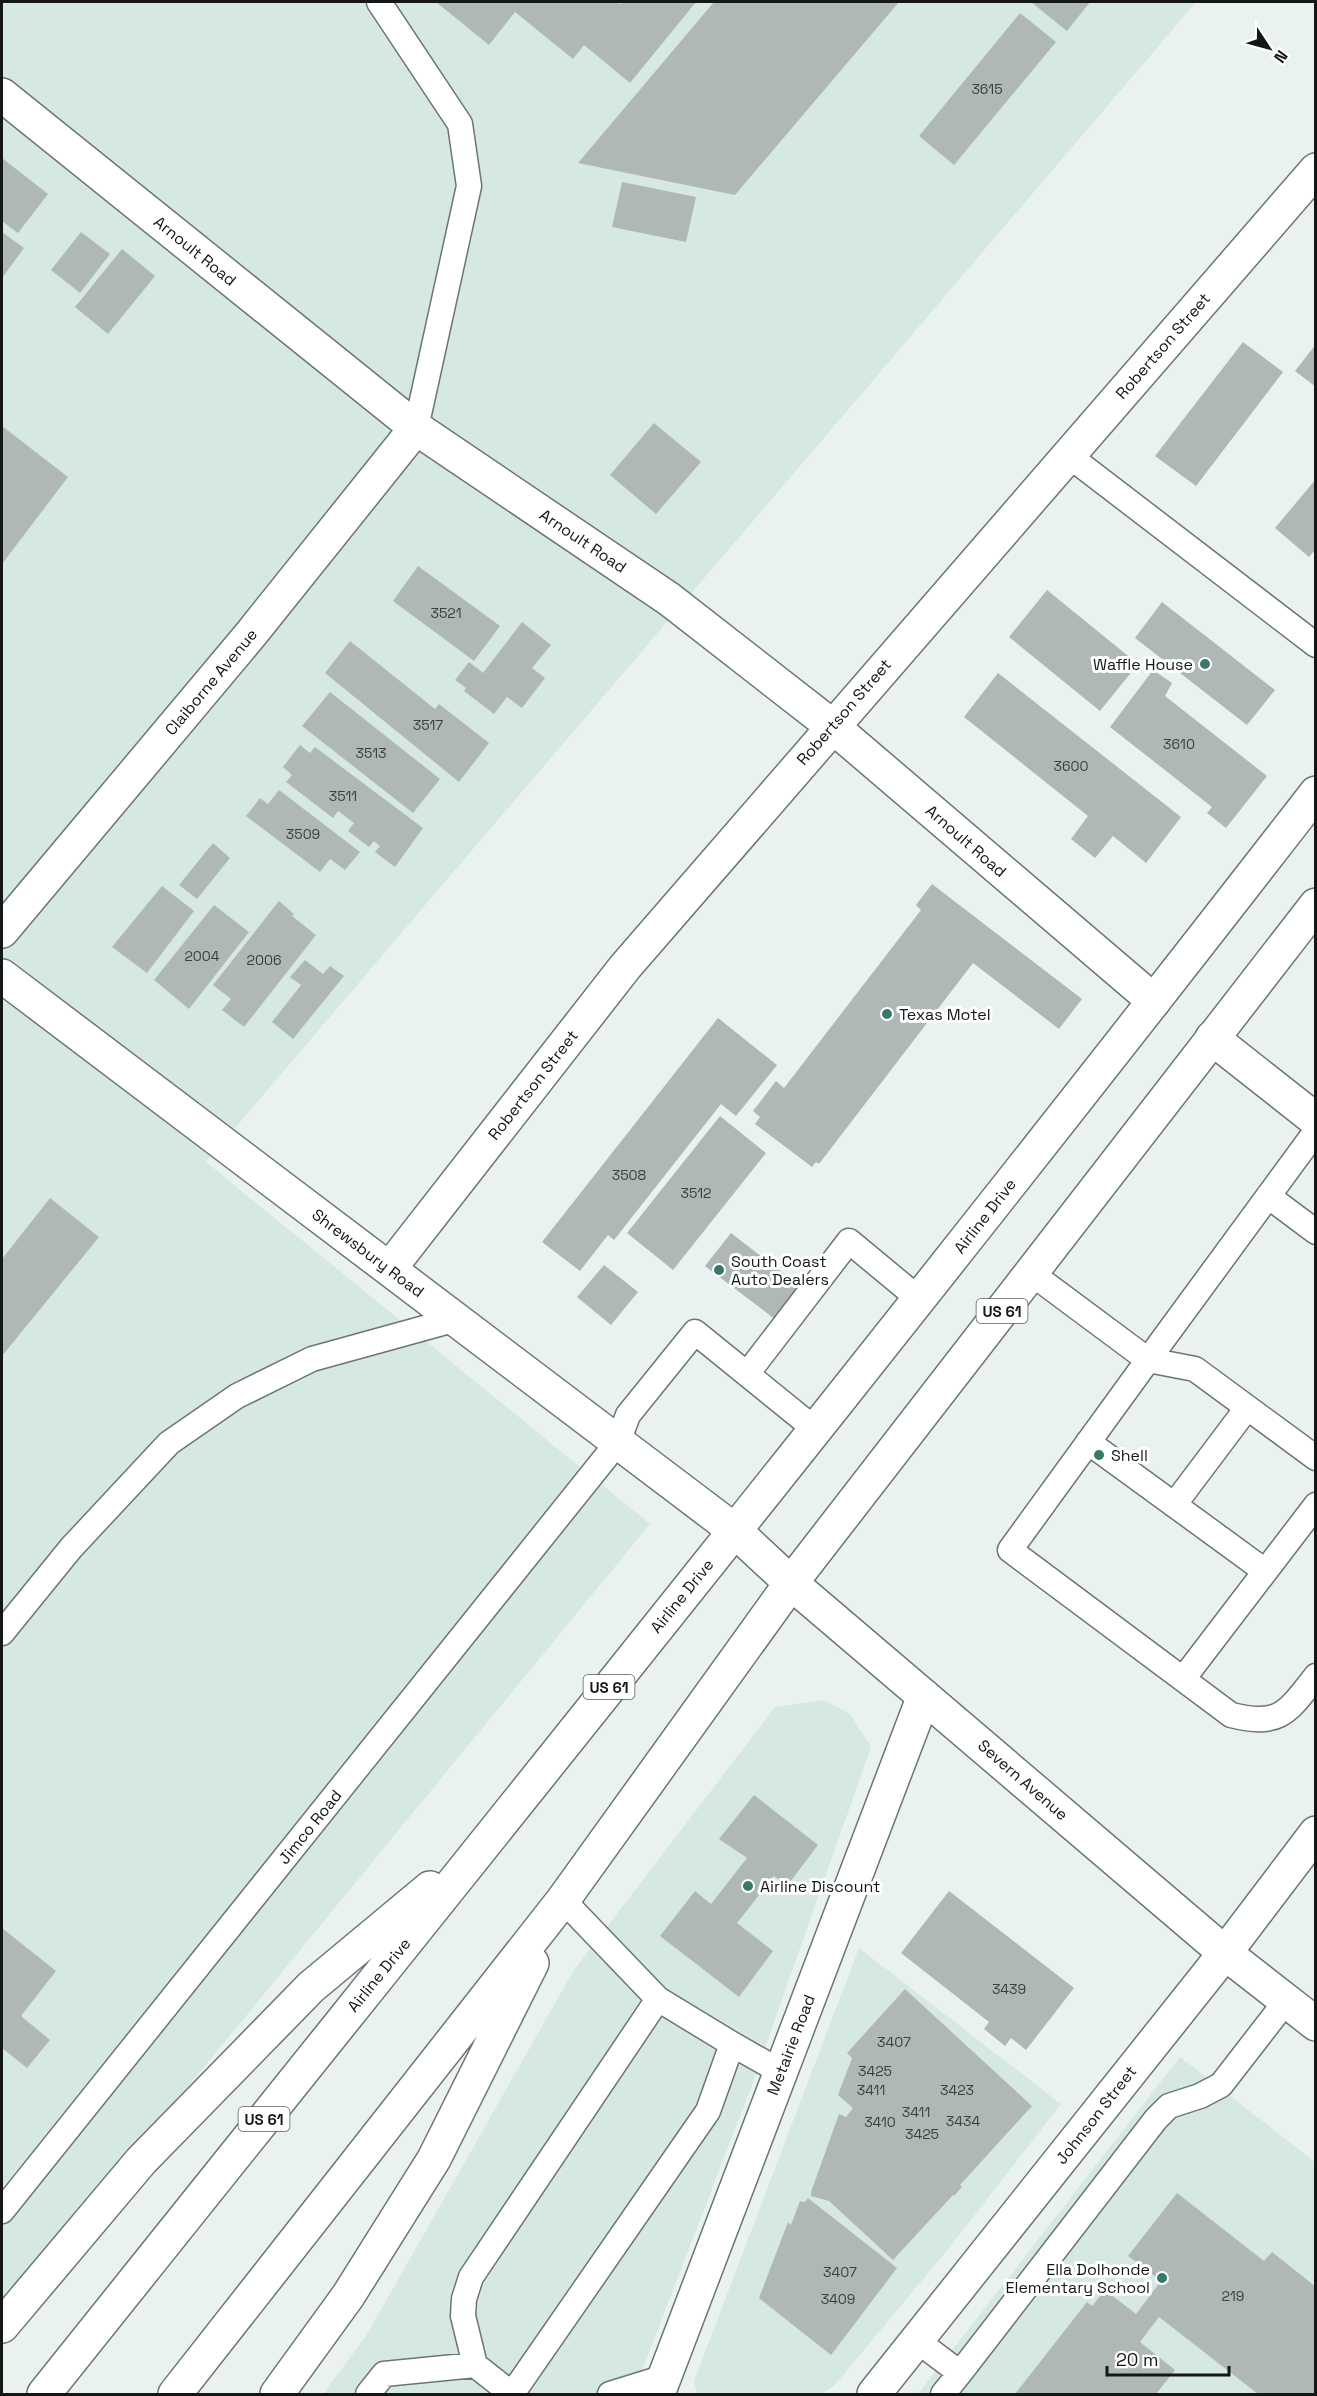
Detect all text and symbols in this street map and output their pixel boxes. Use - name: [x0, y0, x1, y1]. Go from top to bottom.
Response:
- north arrow: [1239, 18, 1299, 78]
- text: N: [1269, 46, 1292, 67]
- house number: 3615: [971, 80, 1003, 98]
- street label: Arnoult Road: [149, 211, 241, 291]
- street label: Robertson Street: [1111, 288, 1215, 404]
- street label: Arnoult Road: [536, 504, 630, 578]
- house number: 3521: [430, 604, 462, 622]
- street label: Claiborne Avenue: [160, 624, 262, 740]
- street label: Robertson Street: [792, 654, 896, 770]
- place label: Waffle House: [1093, 654, 1193, 675]
- marker: Waffle House: [1198, 657, 1212, 671]
- house number: 3517: [413, 716, 443, 734]
- house number: 3610: [1163, 735, 1195, 753]
- house number: 3513: [356, 744, 386, 762]
- house number: 3600: [1054, 757, 1089, 775]
- house number: 3511: [329, 787, 357, 805]
- street label: Arnoult Road: [921, 800, 1011, 882]
- house number: 3509: [286, 825, 320, 843]
- house number: 2004: [184, 947, 220, 965]
- house number: 2006: [247, 951, 281, 969]
- place label: Texas Motel: [899, 1004, 991, 1025]
- marker: Texas Motel: [880, 1007, 894, 1021]
- street label: Robertson Street: [483, 1026, 583, 1144]
- house number: 3508: [612, 1166, 647, 1184]
- street label: Airline Drive: [949, 1174, 1021, 1258]
- house number: 3512: [681, 1184, 711, 1202]
- street label: Shrewsbury Road: [308, 1204, 428, 1302]
- place label: South Coast Auto Dealers: [731, 1251, 829, 1290]
- marker: South Coast Auto Dealers: [712, 1263, 726, 1277]
- road number: US 61: [976, 1299, 1028, 1323]
- place label: Shell: [1111, 1445, 1148, 1466]
- marker: Shell: [1092, 1448, 1106, 1462]
- street label: Airline Drive: [646, 1555, 718, 1637]
- road number: US 61: [584, 1675, 634, 1699]
- street label: Severn Avenue: [973, 1735, 1073, 1825]
- street label: Jimco Road: [274, 1785, 346, 1869]
- place label: Airline Discount: [760, 1876, 880, 1897]
- marker: Airline Discount: [741, 1879, 755, 1893]
- street label: Airline Drive: [343, 1934, 415, 2016]
- house number: 3439: [992, 1980, 1026, 1998]
- street label: Metairie Road: [762, 1992, 820, 2098]
- house number: 3407: [877, 2033, 911, 2051]
- street label: Johnson Street: [1051, 2061, 1141, 2169]
- house number: 3425: [858, 2062, 892, 2080]
- house number: 3411: [857, 2081, 885, 2099]
- house number: 3423: [940, 2081, 974, 2099]
- house number: 3411: [902, 2103, 930, 2121]
- road number: US 61: [238, 2107, 290, 2131]
- house number: 3434: [946, 2112, 980, 2130]
- house number: 3410: [864, 2113, 896, 2131]
- house number: 3425: [905, 2125, 939, 2143]
- place label: Ella Dolhonde Elementary School: [1005, 2259, 1150, 2298]
- house number: 3407: [823, 2263, 857, 2281]
- marker: Ella Dolhonde Elementary School: [1155, 2271, 1169, 2285]
- house number: 219: [1222, 2287, 1244, 2305]
- house number: 3409: [821, 2290, 855, 2308]
- scale bar: [1107, 2339, 1228, 2377]
- text: 20 m: [1116, 2348, 1159, 2371]

